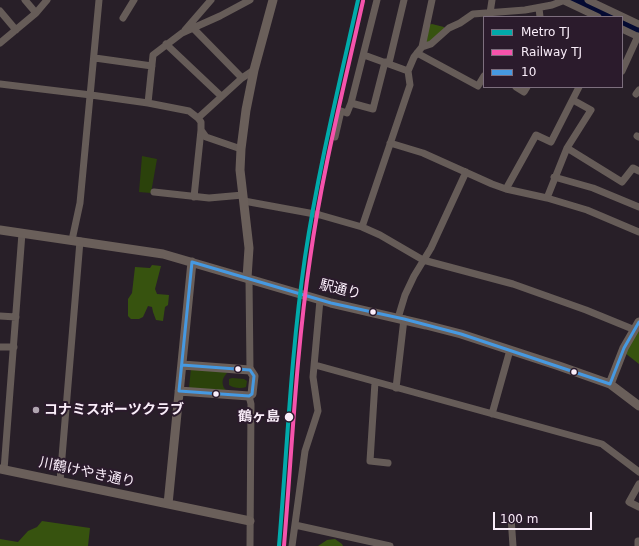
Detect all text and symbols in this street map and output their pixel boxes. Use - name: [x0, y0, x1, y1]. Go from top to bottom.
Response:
- legend: [483, 16, 623, 88]
- text: Metro TJ: [521, 25, 570, 39]
- text: Railway TJ: [521, 45, 582, 59]
- text: 10: [521, 65, 536, 79]
- street label: 駅通り: [318, 277, 362, 303]
- unlabelled marker: [368, 307, 378, 317]
- unlabelled marker: [233, 364, 243, 374]
- unlabelled marker: [569, 367, 579, 377]
- unlabelled marker: [211, 389, 221, 399]
- place label: コナミスポーツクラブ: [44, 402, 184, 418]
- marker: コナミスポーツクラブ: [31, 405, 41, 415]
- place label: 鶴ヶ島: [238, 409, 280, 425]
- marker: 鶴ヶ島: [283, 411, 295, 423]
- street label: 川鶴けやき通り: [37, 455, 137, 491]
- scale bar: [495, 504, 594, 530]
- text: 100 m: [500, 512, 538, 526]

